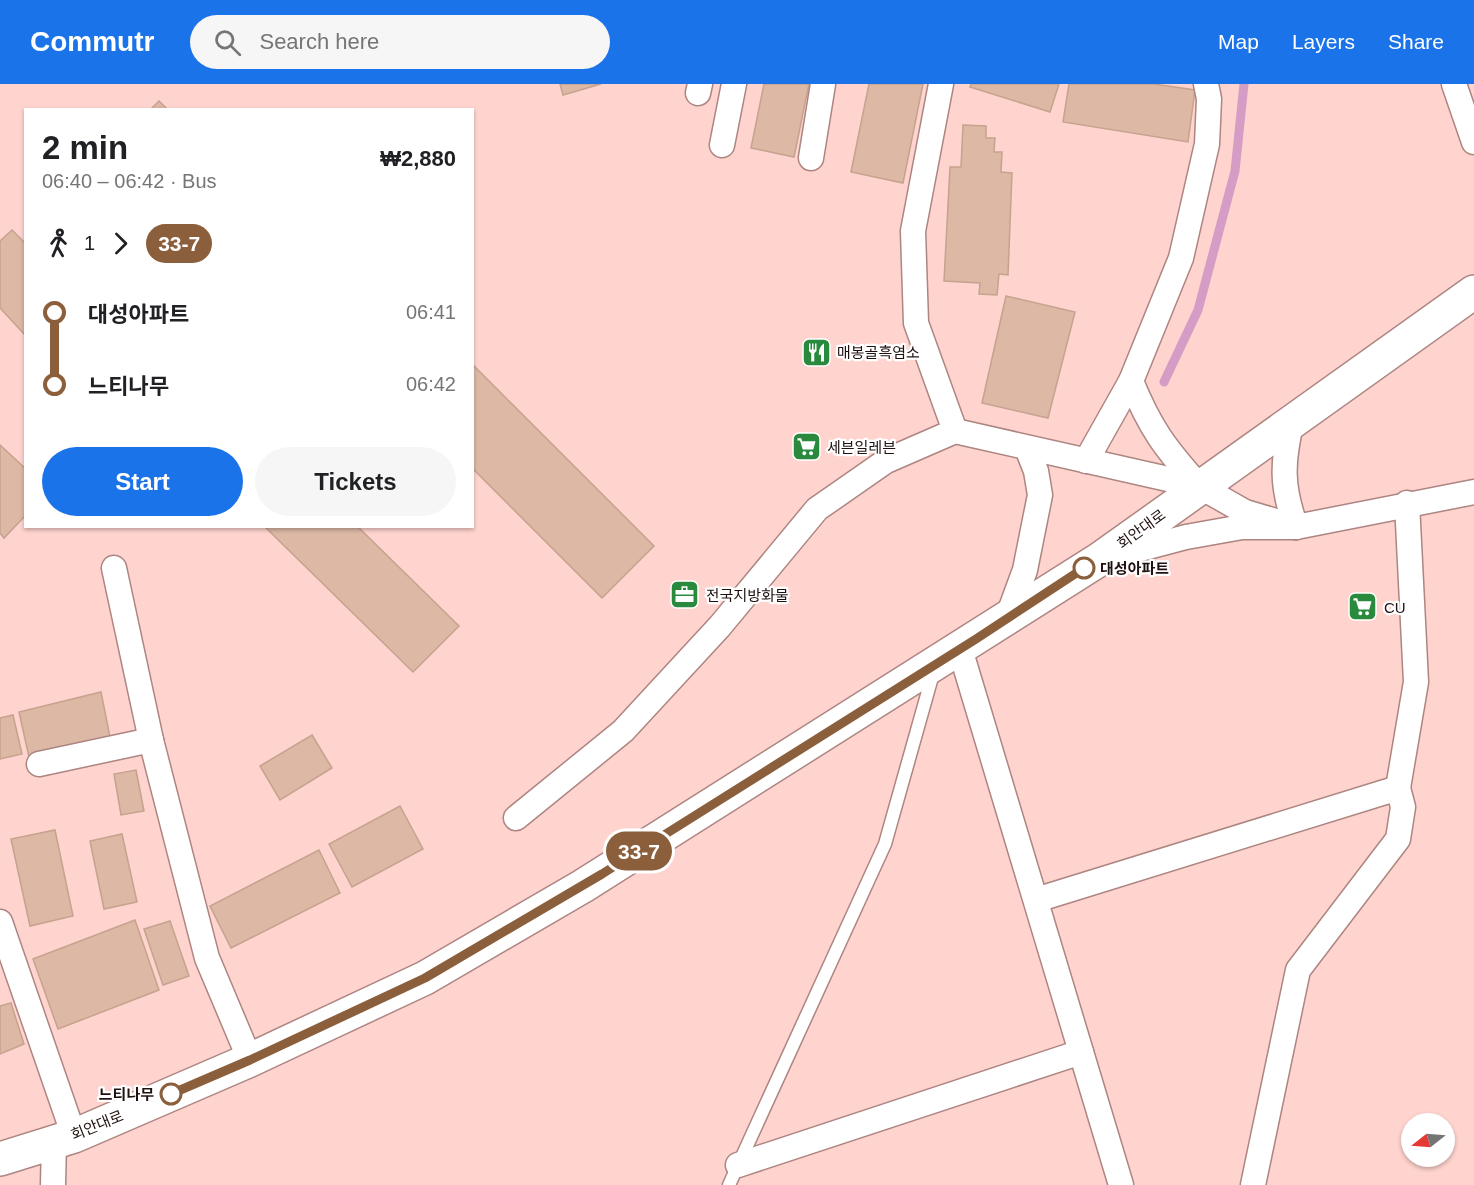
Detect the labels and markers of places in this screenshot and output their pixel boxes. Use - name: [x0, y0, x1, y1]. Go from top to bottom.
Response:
- restaurant icon: 매봉골흑염소: [800, 336, 832, 368]
- place label: 매봉골흑염소: [837, 344, 920, 361]
- supermarket icon: 세븐일레븐: [790, 431, 822, 463]
- place label: 세븐일레븐: [827, 439, 896, 456]
- marker: 대성아파트: [1073, 557, 1095, 579]
- place label: 대성아파트: [1100, 560, 1169, 577]
- office icon: 전국지방화물: [669, 579, 701, 611]
- place label: 전국지방화물: [706, 587, 789, 604]
- supermarket icon: CU: [1347, 591, 1379, 623]
- place label: CU: [1384, 599, 1406, 616]
- marker: 느티나무: [160, 1083, 182, 1105]
- place label: 느티나무: [99, 1086, 154, 1103]

